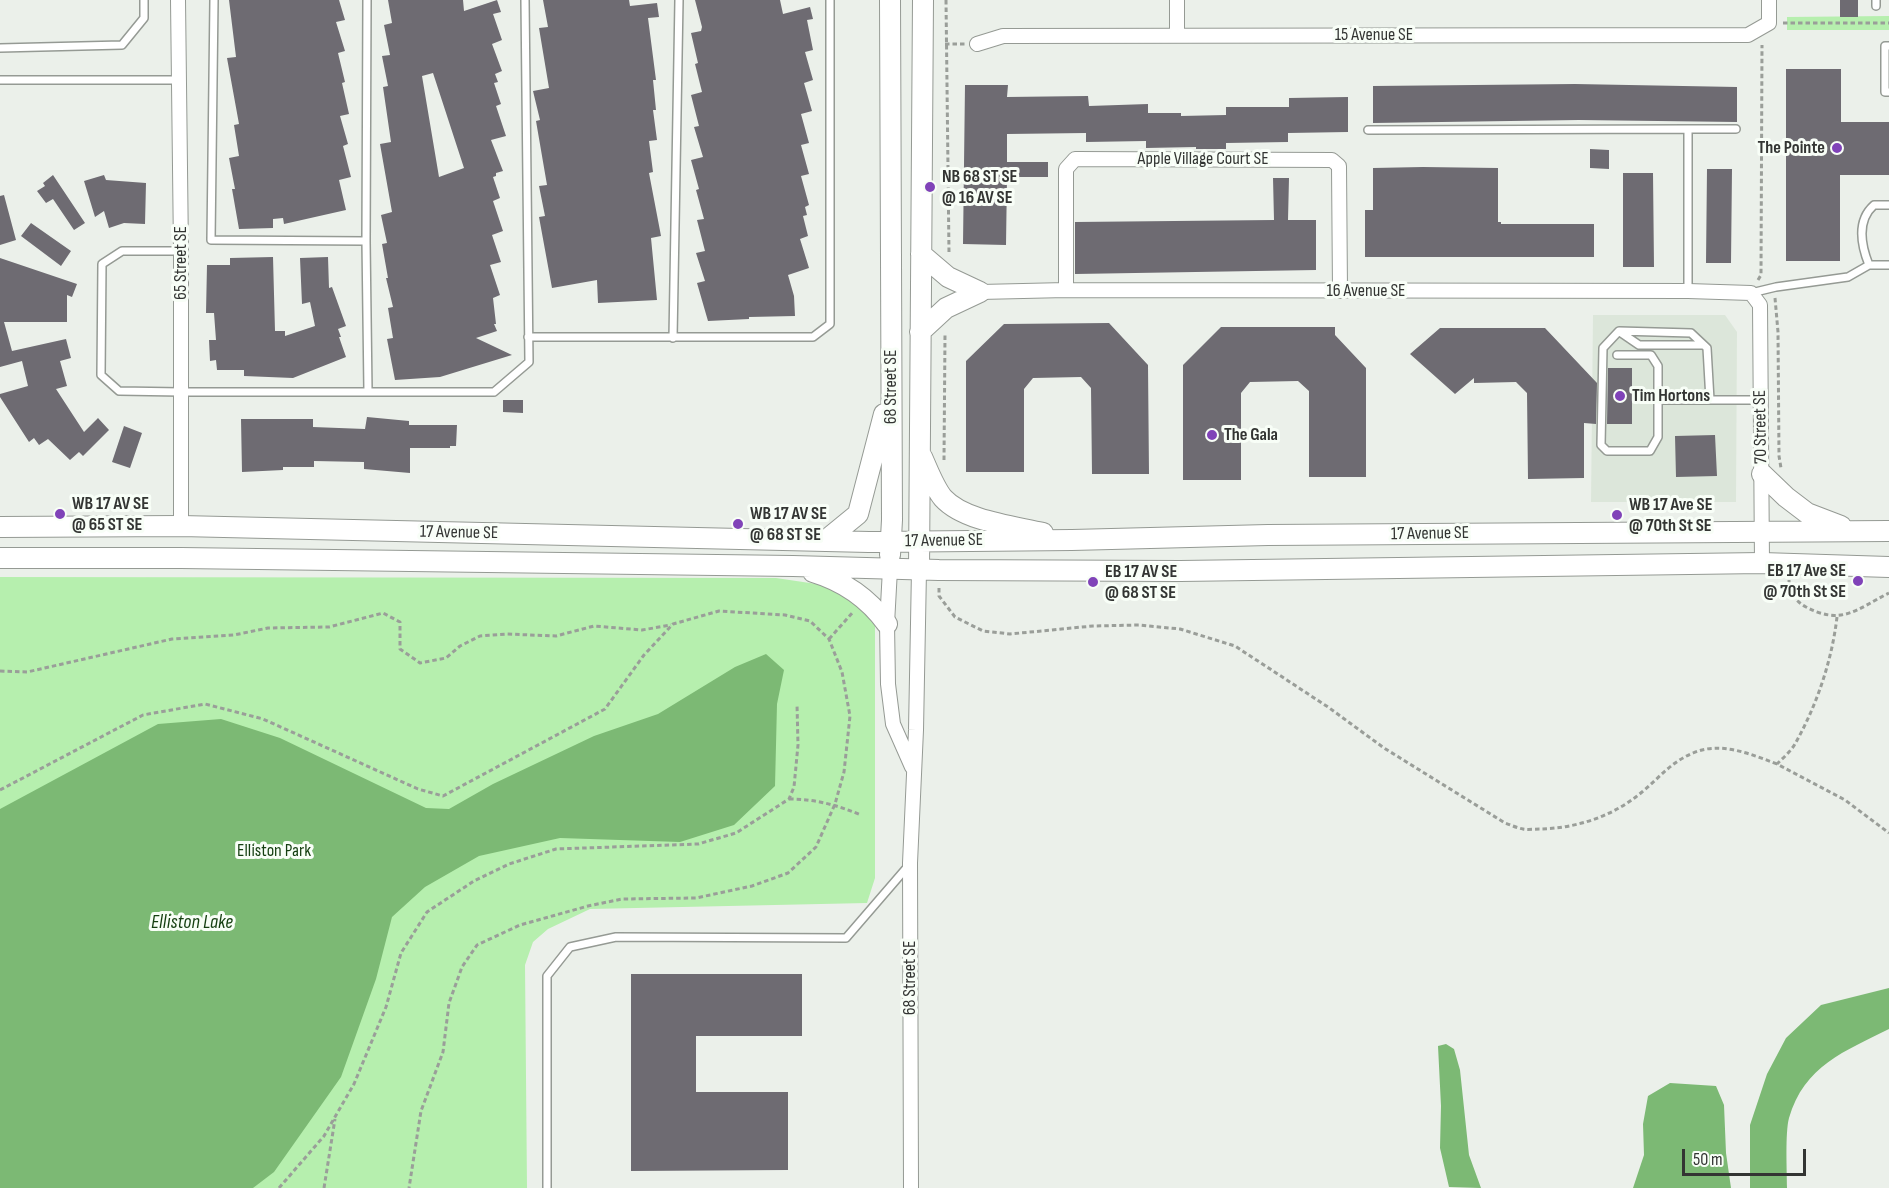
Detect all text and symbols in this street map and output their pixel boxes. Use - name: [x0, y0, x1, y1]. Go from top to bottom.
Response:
- street label: 15 Avenue SE: [1335, 24, 1413, 46]
- place label: The Pointe: [1758, 137, 1825, 159]
- marker: The Pointe: [1830, 141, 1844, 155]
- street label: Apple Village Court SE: [1137, 148, 1269, 170]
- place label: NB 68 ST SE @ 16 AV SE: [942, 166, 1017, 208]
- marker: NB 68 ST SE @ 16 AV SE: [923, 180, 937, 194]
- street label: 65 Street SE: [170, 226, 192, 300]
- street label: 16 Avenue SE: [1326, 280, 1406, 302]
- street label: 68 Street SE: [880, 350, 902, 424]
- place label: Tim Hortons: [1632, 385, 1710, 407]
- marker: Tim Hortons: [1613, 389, 1627, 403]
- street label: 70 Street SE: [1750, 390, 1772, 464]
- place label: The Gala: [1224, 424, 1278, 446]
- marker: The Gala: [1205, 428, 1219, 442]
- place label: WB 17 AV SE @ 65 ST SE: [72, 493, 149, 536]
- place label: WB 17 Ave SE @ 70th St SE: [1629, 494, 1712, 536]
- place label: WB 17 AV SE @ 68 ST SE: [750, 503, 827, 546]
- marker: WB 17 AV SE @ 65 ST SE: [53, 507, 67, 521]
- marker: WB 17 Ave SE @ 70th St SE: [1610, 508, 1624, 522]
- marker: WB 17 AV SE @ 68 ST SE: [731, 517, 745, 531]
- street label: 17 Avenue SE: [420, 522, 498, 544]
- street label: 17 Avenue SE: [1391, 523, 1469, 545]
- street label: 17 Avenue SE: [905, 530, 983, 552]
- place label: EB 17 Ave SE @ 70th St SE: [1763, 560, 1846, 602]
- place label: EB 17 AV SE @ 68 ST SE: [1105, 561, 1177, 604]
- marker: EB 17 Ave SE @ 70th St SE: [1851, 574, 1865, 588]
- marker: EB 17 AV SE @ 68 ST SE: [1086, 575, 1100, 589]
- park label: Elliston Park: [237, 840, 311, 862]
- water label: Elliston Lake: [151, 911, 233, 935]
- street label: 68 Street SE: [899, 941, 921, 1015]
- scale bar: [1685, 1137, 1810, 1175]
- text: 50 m: [1693, 1149, 1723, 1170]

